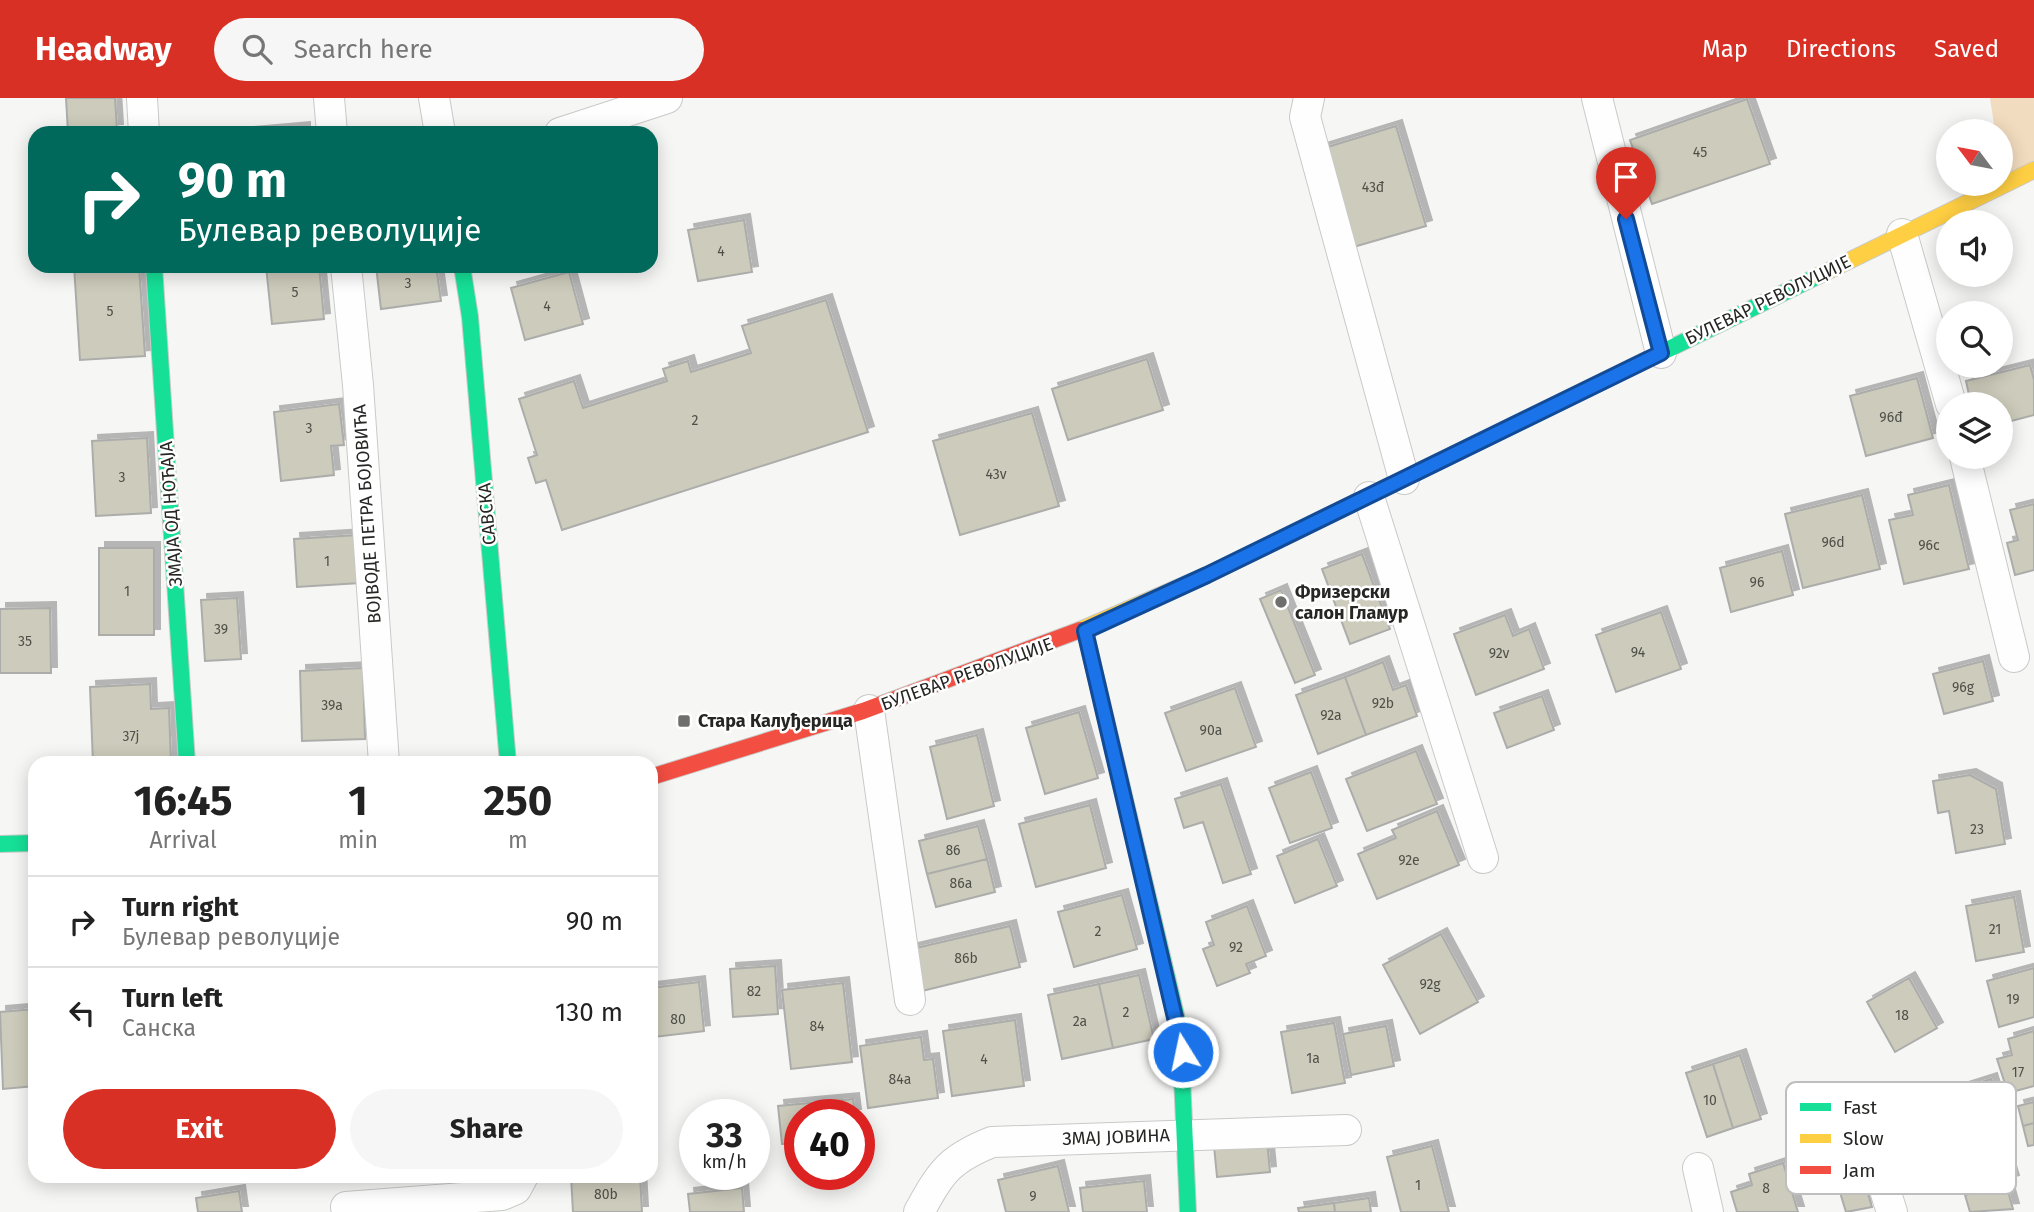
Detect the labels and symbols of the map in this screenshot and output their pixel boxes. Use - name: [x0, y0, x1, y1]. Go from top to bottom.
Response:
- north arrow: [1936, 119, 2012, 196]
- house number: 45: [1693, 144, 1707, 161]
- pin: [1596, 147, 1656, 219]
- house number: 43đ: [1362, 179, 1385, 196]
- house number: 4: [717, 243, 725, 260]
- street label: БУЛЕВАР РЕВОЛУЦИЈЕ: [1682, 250, 1854, 350]
- house number: 3: [405, 275, 412, 292]
- house number: 5: [291, 284, 299, 301]
- house number: 4: [543, 298, 551, 315]
- house number: 5: [106, 303, 114, 320]
- street label: ВОЈВОДЕ ПЕТРА БОЈОВИЋА: [348, 403, 386, 625]
- house number: 96đ: [1879, 409, 1903, 426]
- house number: 2: [692, 412, 699, 429]
- house number: 3: [306, 420, 313, 437]
- street label: ЗМАЈА ОД НОЋАЈА: [155, 440, 187, 587]
- house number: 43v: [985, 466, 1007, 483]
- house number: 3: [119, 469, 126, 486]
- street label: САВСКА: [473, 481, 501, 546]
- house number: 96d: [1821, 534, 1845, 551]
- house number: 96c: [1918, 537, 1940, 554]
- house number: 1: [324, 553, 330, 570]
- house number: 96: [1750, 574, 1764, 591]
- place label: Фризерски салон Гламур: [1295, 581, 1409, 624]
- house number: 1: [124, 583, 130, 600]
- marker: Фризерски салон Гламур: [1273, 594, 1289, 610]
- house number: 39: [214, 621, 228, 638]
- house number: 35: [18, 633, 32, 650]
- street label: БУЛЕВАР РЕВОЛУЦИЈЕ: [878, 633, 1056, 715]
- house number: 94: [1631, 644, 1646, 661]
- house number: 92v: [1489, 645, 1509, 662]
- house number: 96g: [1952, 679, 1975, 696]
- house number: 92b: [1372, 695, 1394, 712]
- house number: 39a: [321, 697, 343, 714]
- house number: 92a: [1320, 707, 1342, 724]
- place label: Стара Калуђерица: [698, 710, 853, 732]
- marker: Стара Калуђерица: [676, 713, 692, 729]
- house number: 90a: [1200, 722, 1222, 739]
- house number: 37j: [122, 728, 140, 745]
- house number: 23: [1970, 821, 1984, 838]
- house number: 86: [945, 842, 961, 859]
- house number: 92e: [1398, 852, 1420, 869]
- house number: 86a: [950, 875, 972, 892]
- house number: 21: [1989, 921, 2001, 938]
- house number: 2: [1095, 923, 1102, 940]
- house number: 92: [1229, 939, 1243, 956]
- house number: 86b: [954, 950, 978, 967]
- house number: 92g: [1420, 976, 1441, 993]
- house number: 82: [747, 983, 761, 1000]
- house number: 19: [2006, 991, 2020, 1008]
- house number: 2: [1123, 1004, 1130, 1021]
- house number: 18: [1895, 1007, 1909, 1024]
- house number: 80: [670, 1011, 686, 1028]
- house number: 2a: [1073, 1013, 1087, 1030]
- position arrow: [1146, 1015, 1220, 1089]
- house number: 84: [809, 1018, 825, 1035]
- house number: 1a: [1306, 1050, 1320, 1067]
- house number: 4: [980, 1051, 988, 1068]
- house number: 17: [2012, 1064, 2024, 1081]
- house number: 84a: [889, 1071, 911, 1088]
- legend: [1786, 1082, 2016, 1194]
- house number: 10: [1703, 1092, 1717, 1109]
- text: Fast: [1843, 1096, 1877, 1119]
- speed limit sign: 40: [784, 1099, 875, 1190]
- street label: ЗМАЈ ЈОВИНА: [1062, 1124, 1171, 1150]
- text: Slow: [1843, 1127, 1884, 1150]
- text: Jam: [1843, 1159, 1875, 1182]
- house number: 1: [1415, 1177, 1421, 1194]
- house number: 8: [1762, 1180, 1770, 1197]
- house number: 80b: [594, 1186, 618, 1203]
- house number: 9: [1029, 1188, 1037, 1205]

